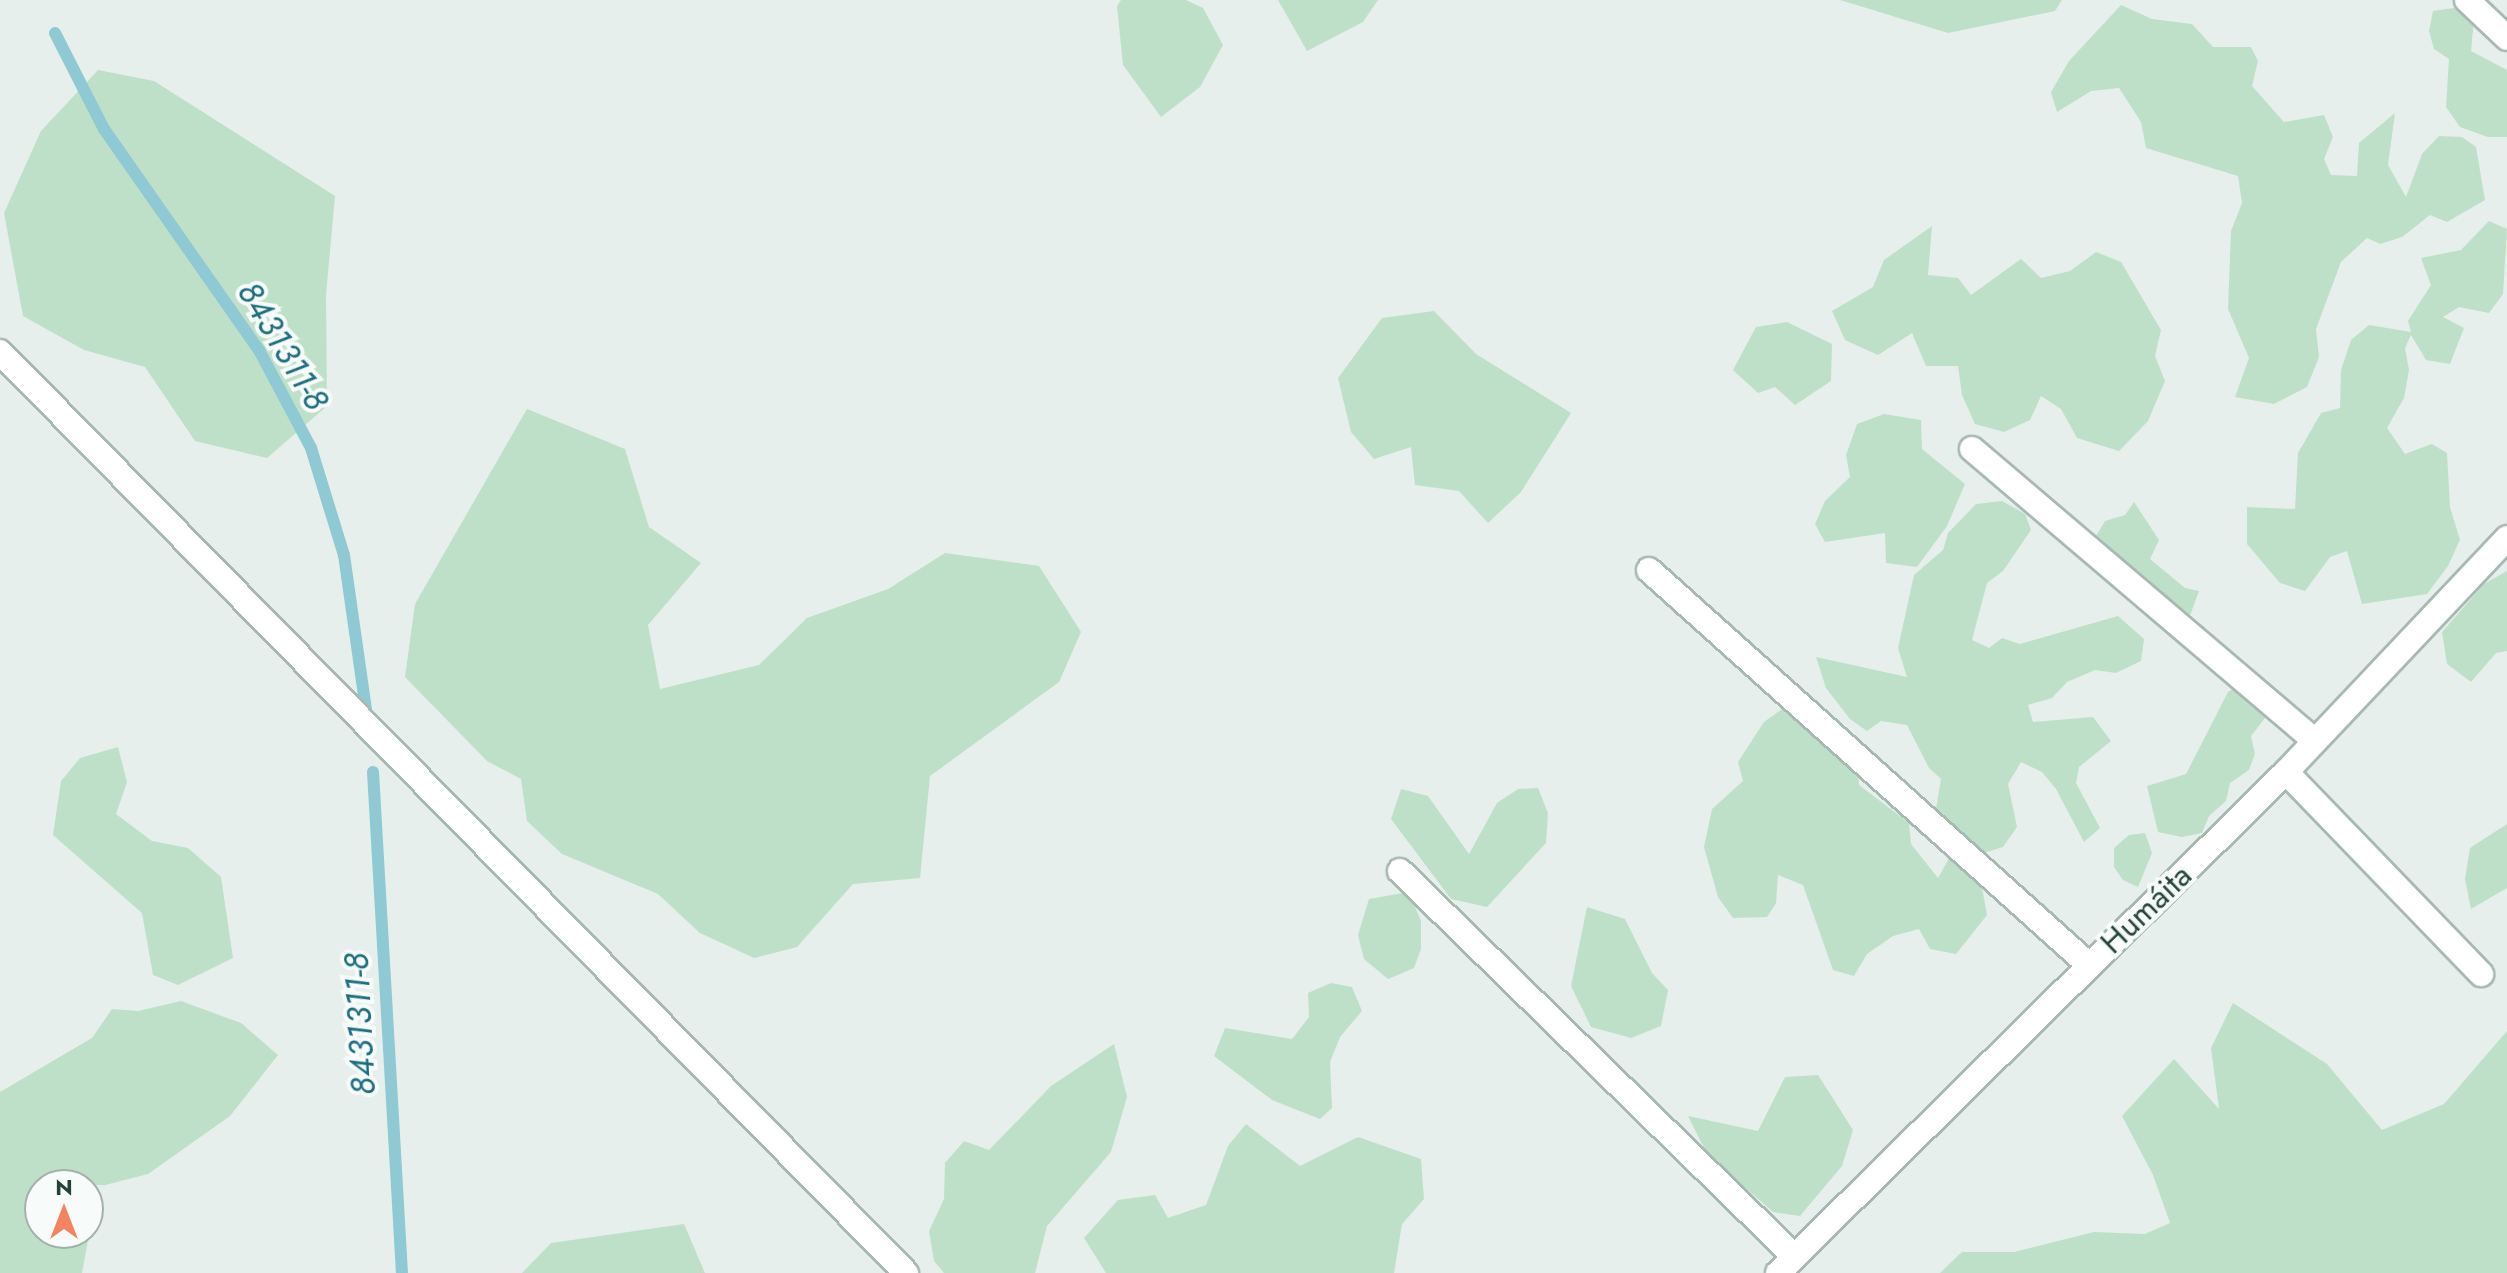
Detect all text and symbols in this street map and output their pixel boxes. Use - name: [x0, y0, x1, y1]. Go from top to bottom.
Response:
- water label: 8431311-8: [229, 274, 337, 418]
- street label: Humáita: [2093, 856, 2199, 962]
- water label: 8431311-8: [336, 952, 384, 1096]
- north arrow: [24, 1169, 104, 1249]
- text: N: [55, 1171, 73, 1203]

